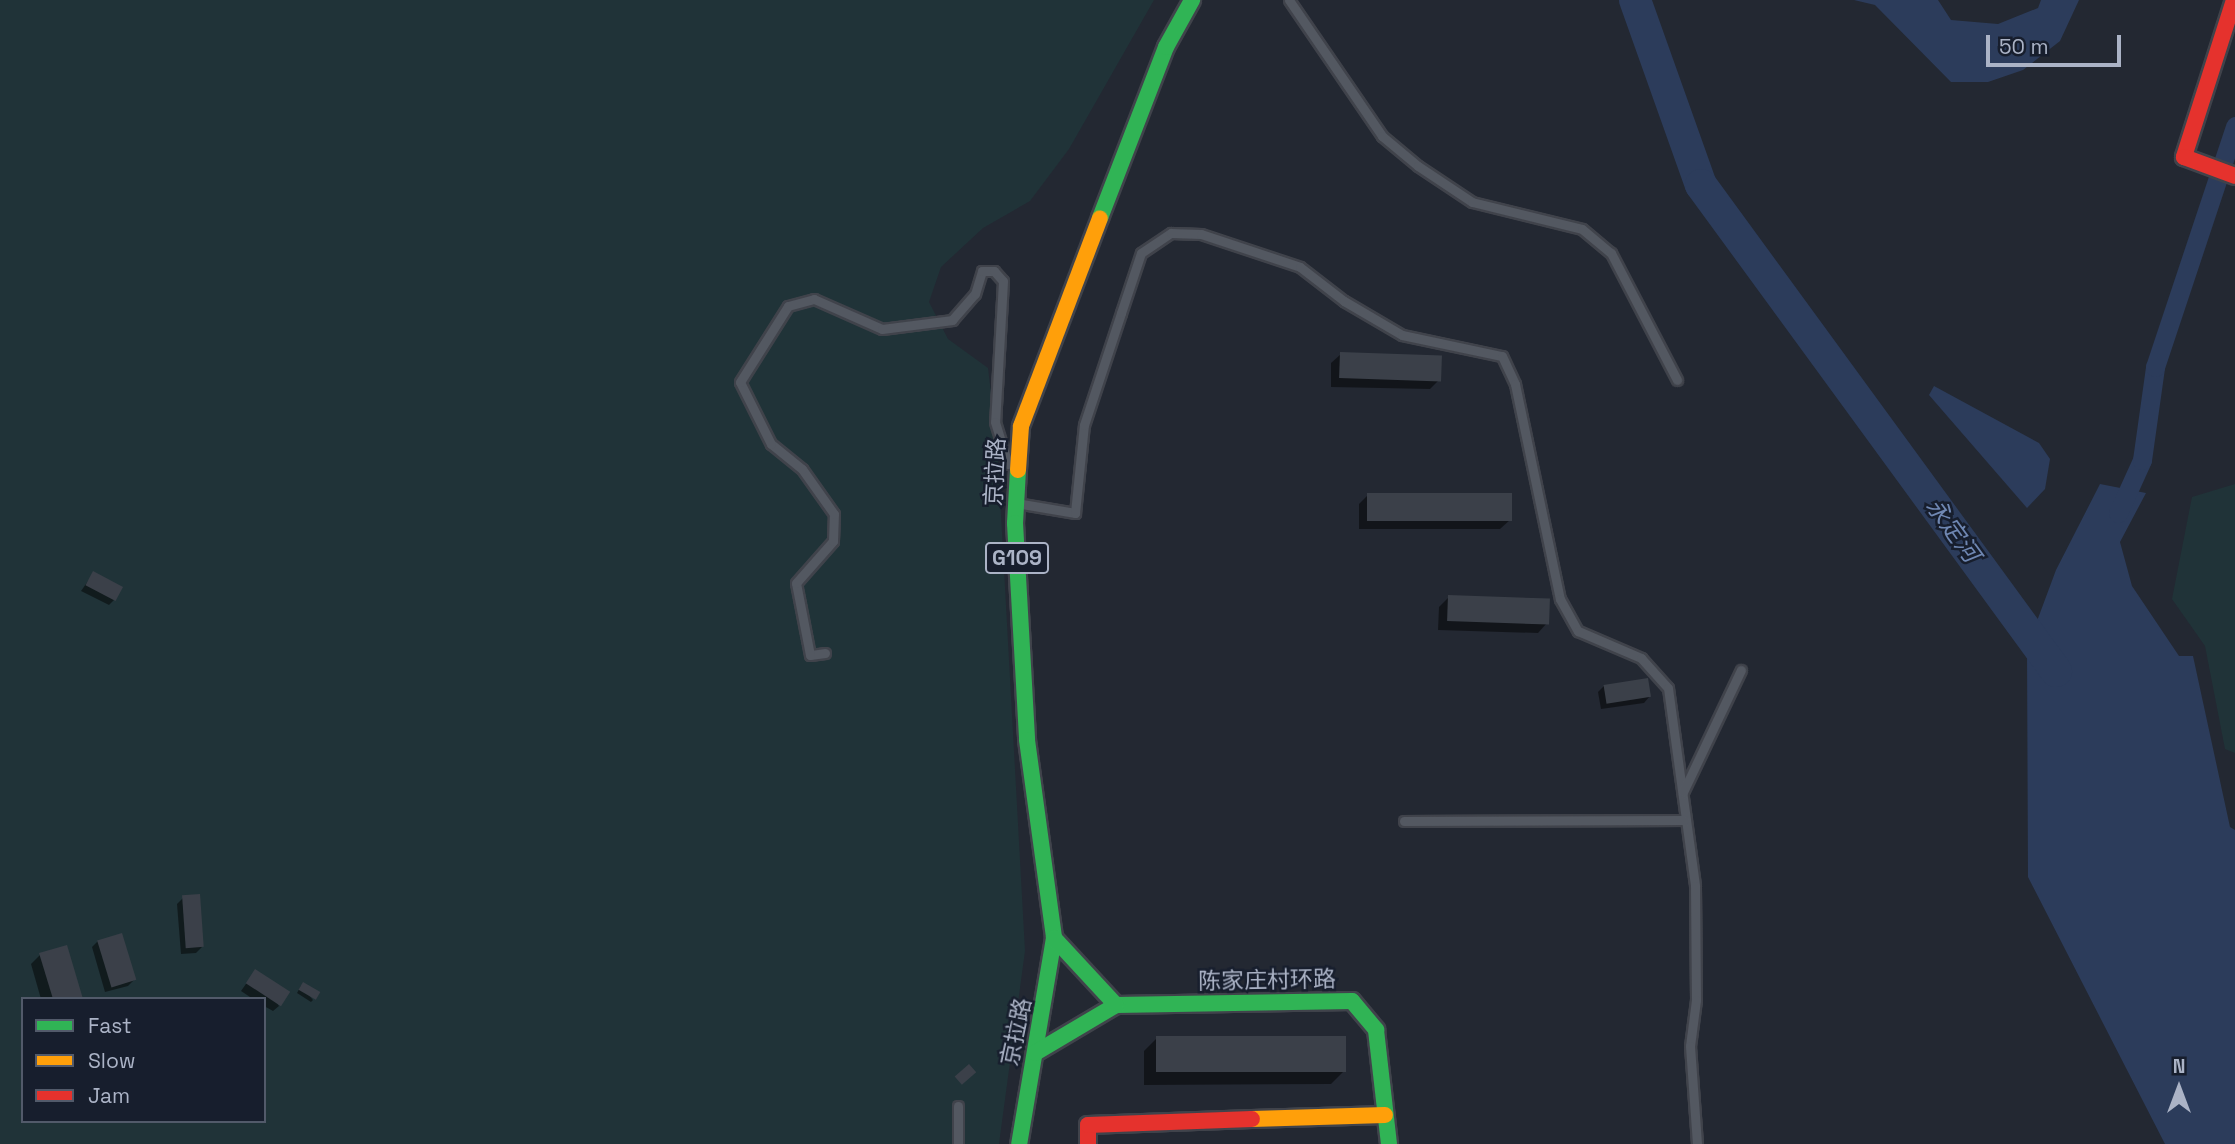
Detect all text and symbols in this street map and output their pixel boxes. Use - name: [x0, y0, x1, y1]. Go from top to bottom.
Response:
- scale bar: [1990, 21, 2125, 65]
- text: 50 m: [1999, 33, 2049, 60]
- street label: 京拉路: [979, 437, 1011, 507]
- water label: 永定河: [1920, 492, 1986, 568]
- road number: G109: [984, 540, 1050, 576]
- street label: 陈家庄村环路: [1198, 965, 1336, 995]
- street label: 京拉路: [995, 995, 1037, 1069]
- legend: [21, 997, 266, 1123]
- text: Fast: [88, 1012, 132, 1039]
- text: Slow: [88, 1047, 136, 1074]
- north arrow: [2144, 1053, 2214, 1123]
- text: N: [2173, 1054, 2185, 1079]
- text: Jam: [88, 1082, 130, 1109]

